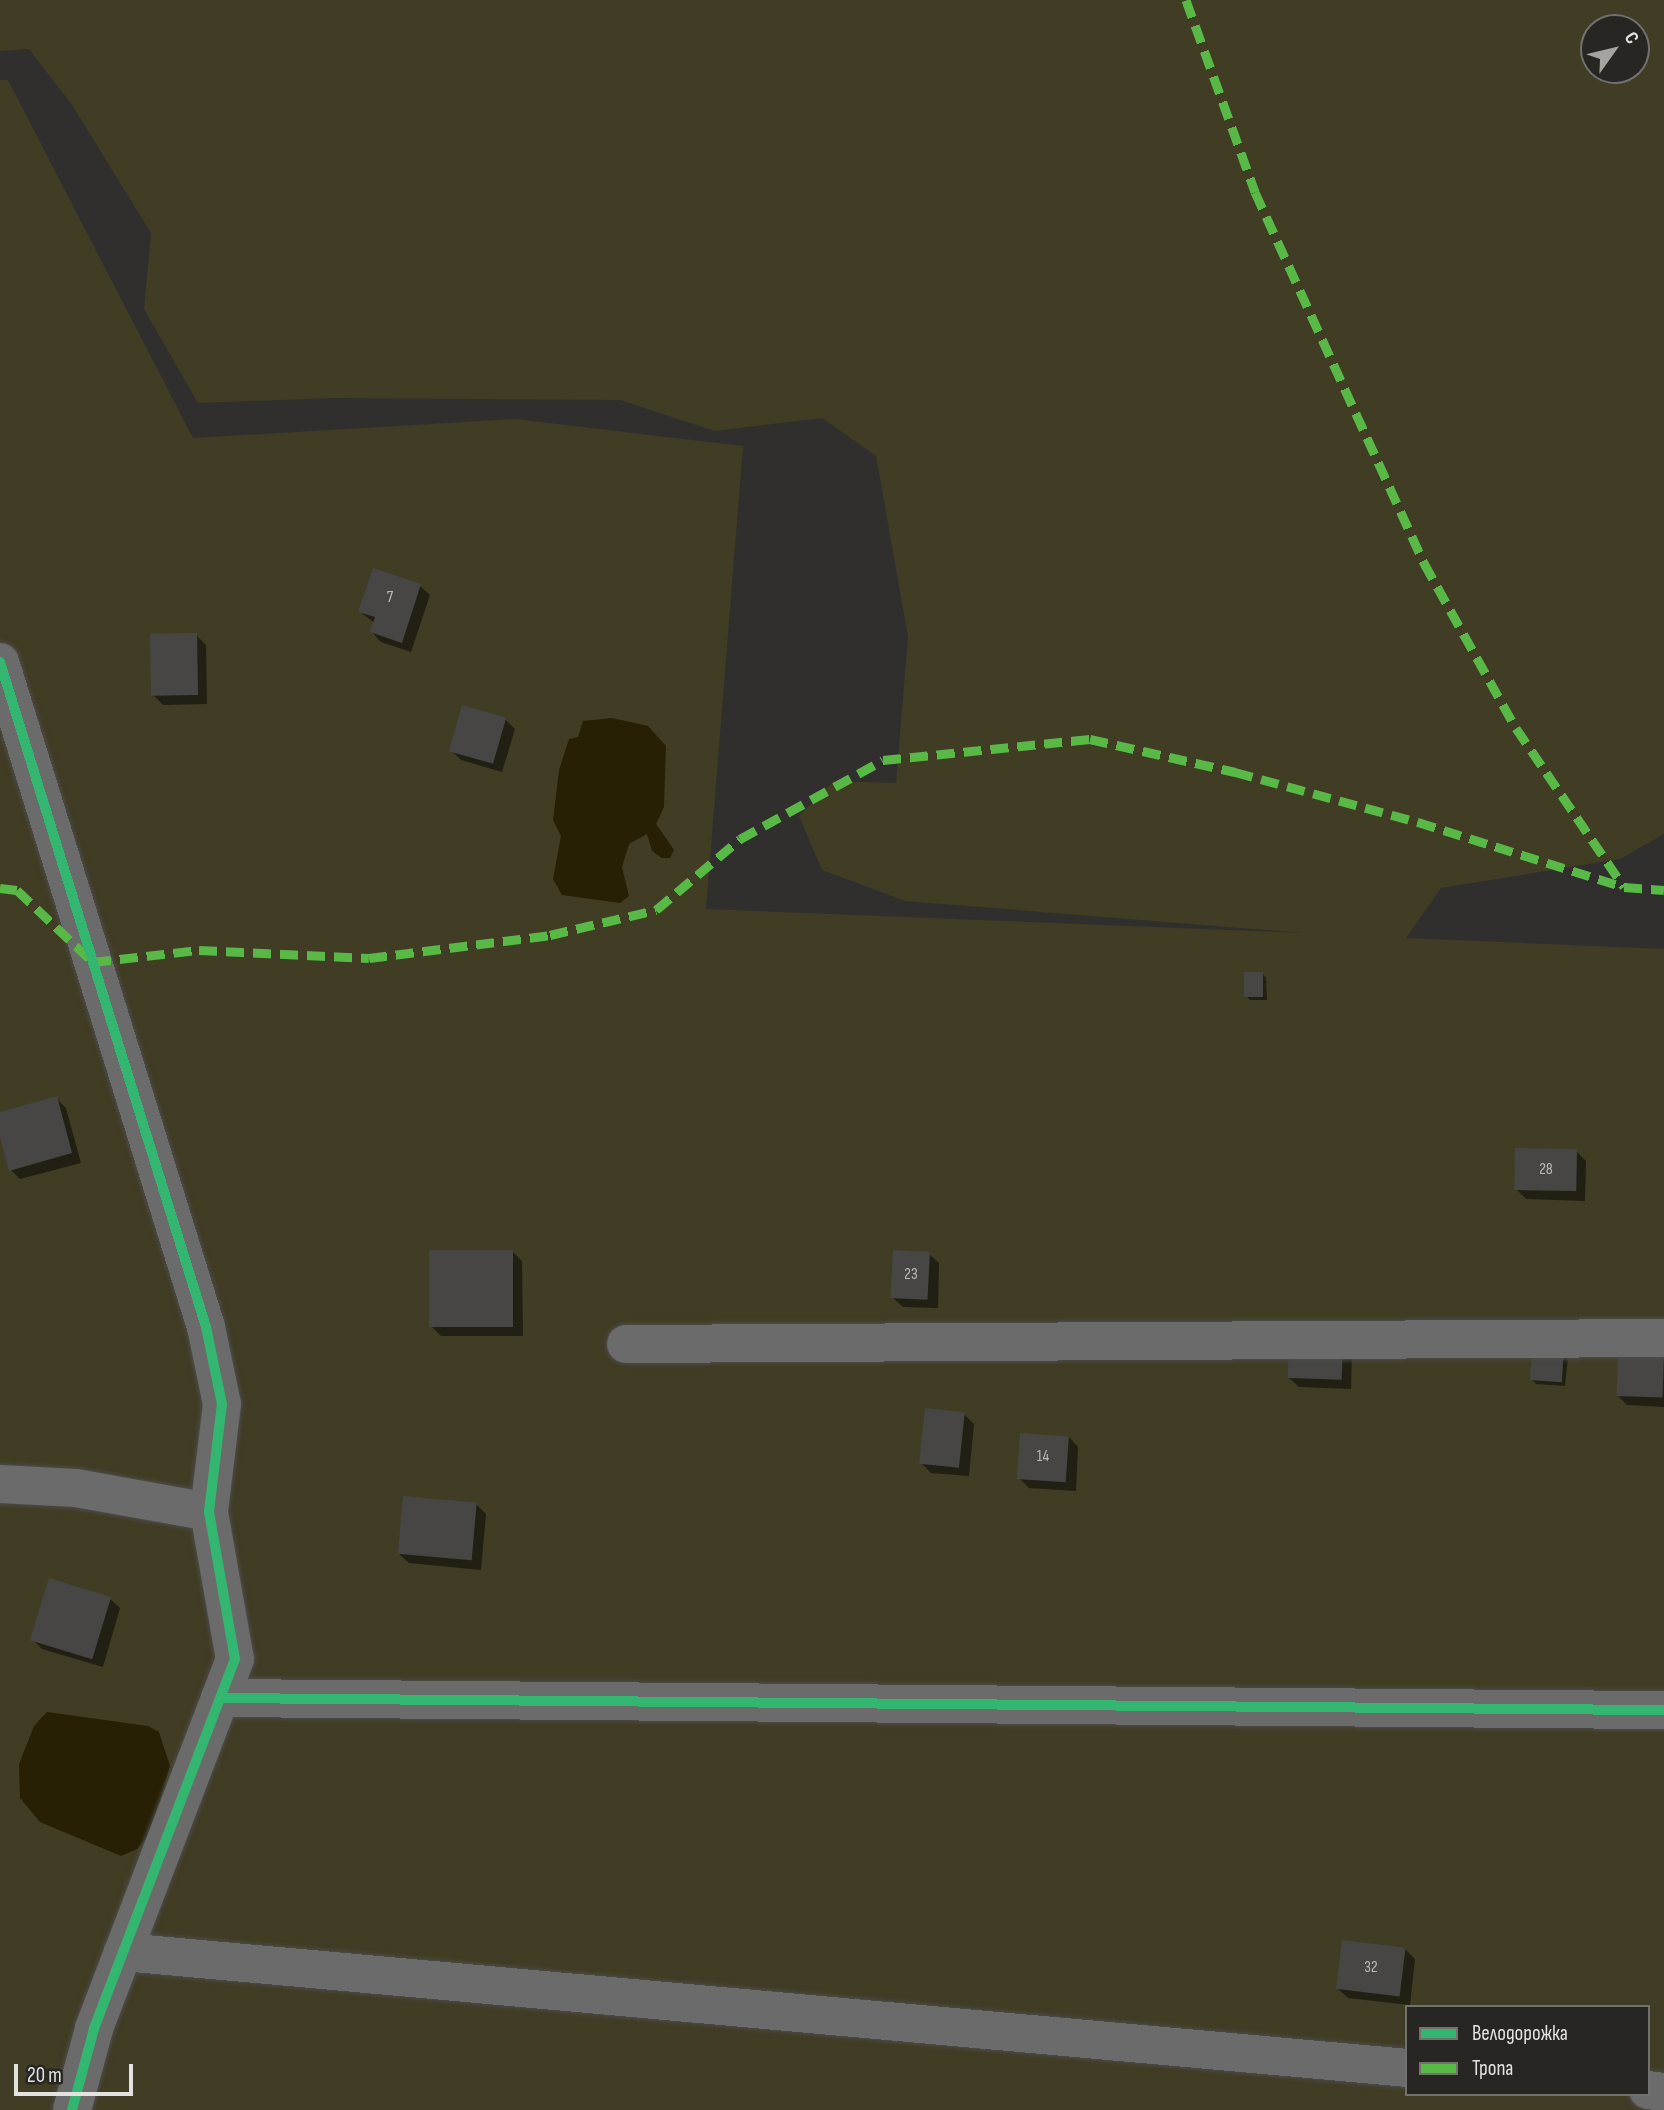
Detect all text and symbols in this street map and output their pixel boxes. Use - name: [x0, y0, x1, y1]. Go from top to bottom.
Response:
- north arrow: [1580, 14, 1650, 84]
- text: С: [1619, 28, 1643, 49]
- house number: 7: [387, 588, 393, 608]
- house number: 28: [1539, 1160, 1553, 1180]
- house number: 23: [904, 1265, 918, 1285]
- house number: 14: [1037, 1447, 1049, 1467]
- house number: 32: [1364, 1958, 1378, 1978]
- legend: [1405, 2005, 1650, 2096]
- text: Велодорожка: [1472, 2021, 1568, 2046]
- scale bar: [18, 2050, 136, 2094]
- text: Тропа: [1472, 2056, 1513, 2081]
- text: 20 m: [27, 2063, 62, 2088]

